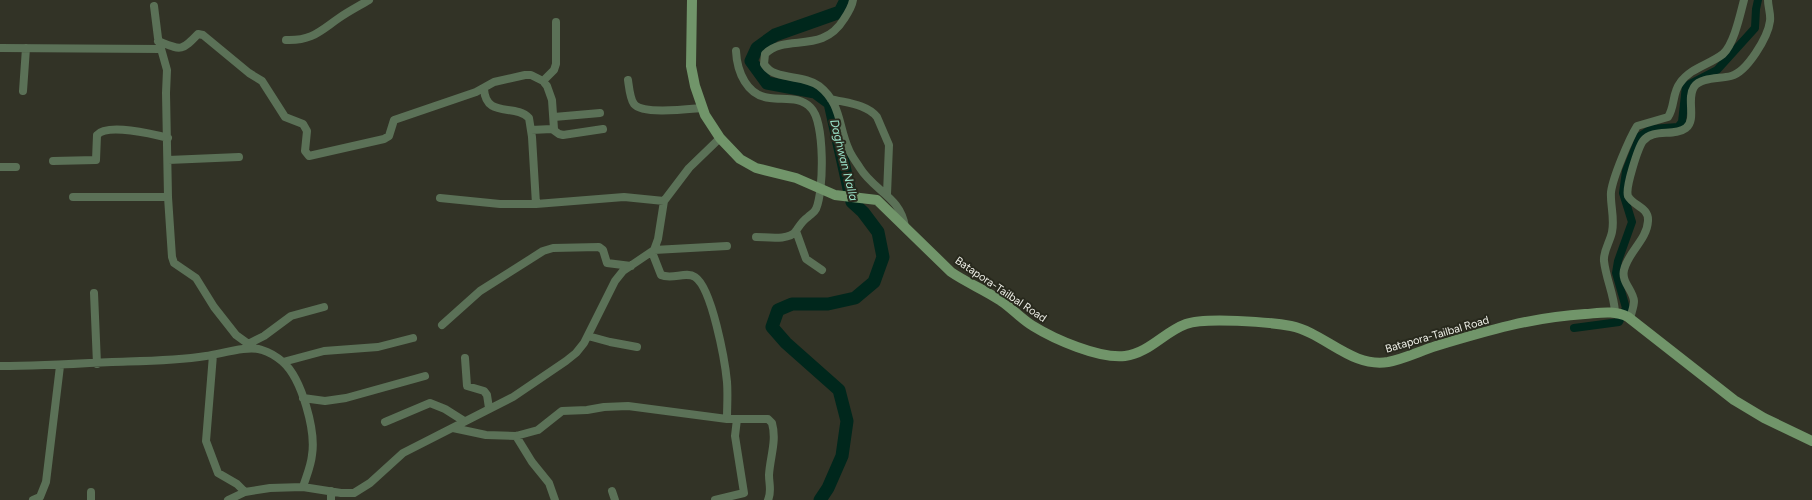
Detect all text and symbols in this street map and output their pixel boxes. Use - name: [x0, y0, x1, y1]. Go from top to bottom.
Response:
- water label: Daghwan Nalla: [827, 118, 861, 202]
- street label: Batapora-Tailbal Road: [953, 254, 1049, 325]
- street label: Batapora-Tailbal Road: [1384, 313, 1491, 356]

